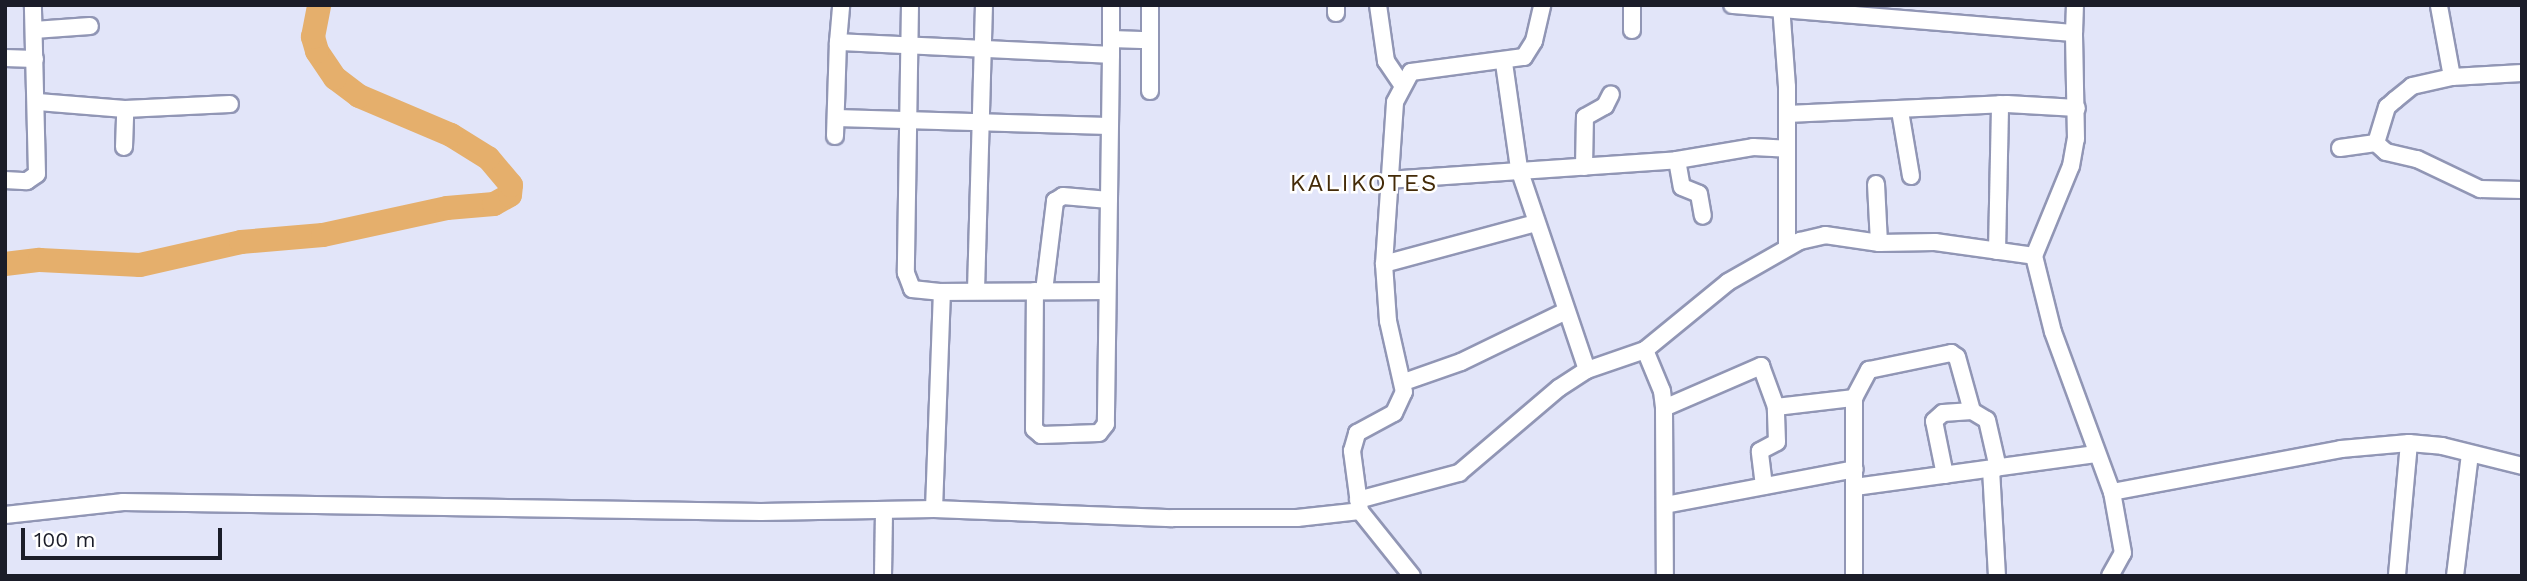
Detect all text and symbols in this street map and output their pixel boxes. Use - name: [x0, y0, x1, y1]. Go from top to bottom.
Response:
- district label: KALIKOTES: [1291, 170, 1437, 198]
- scale bar: [24, 514, 226, 558]
- text: 100 m: [34, 527, 96, 552]

